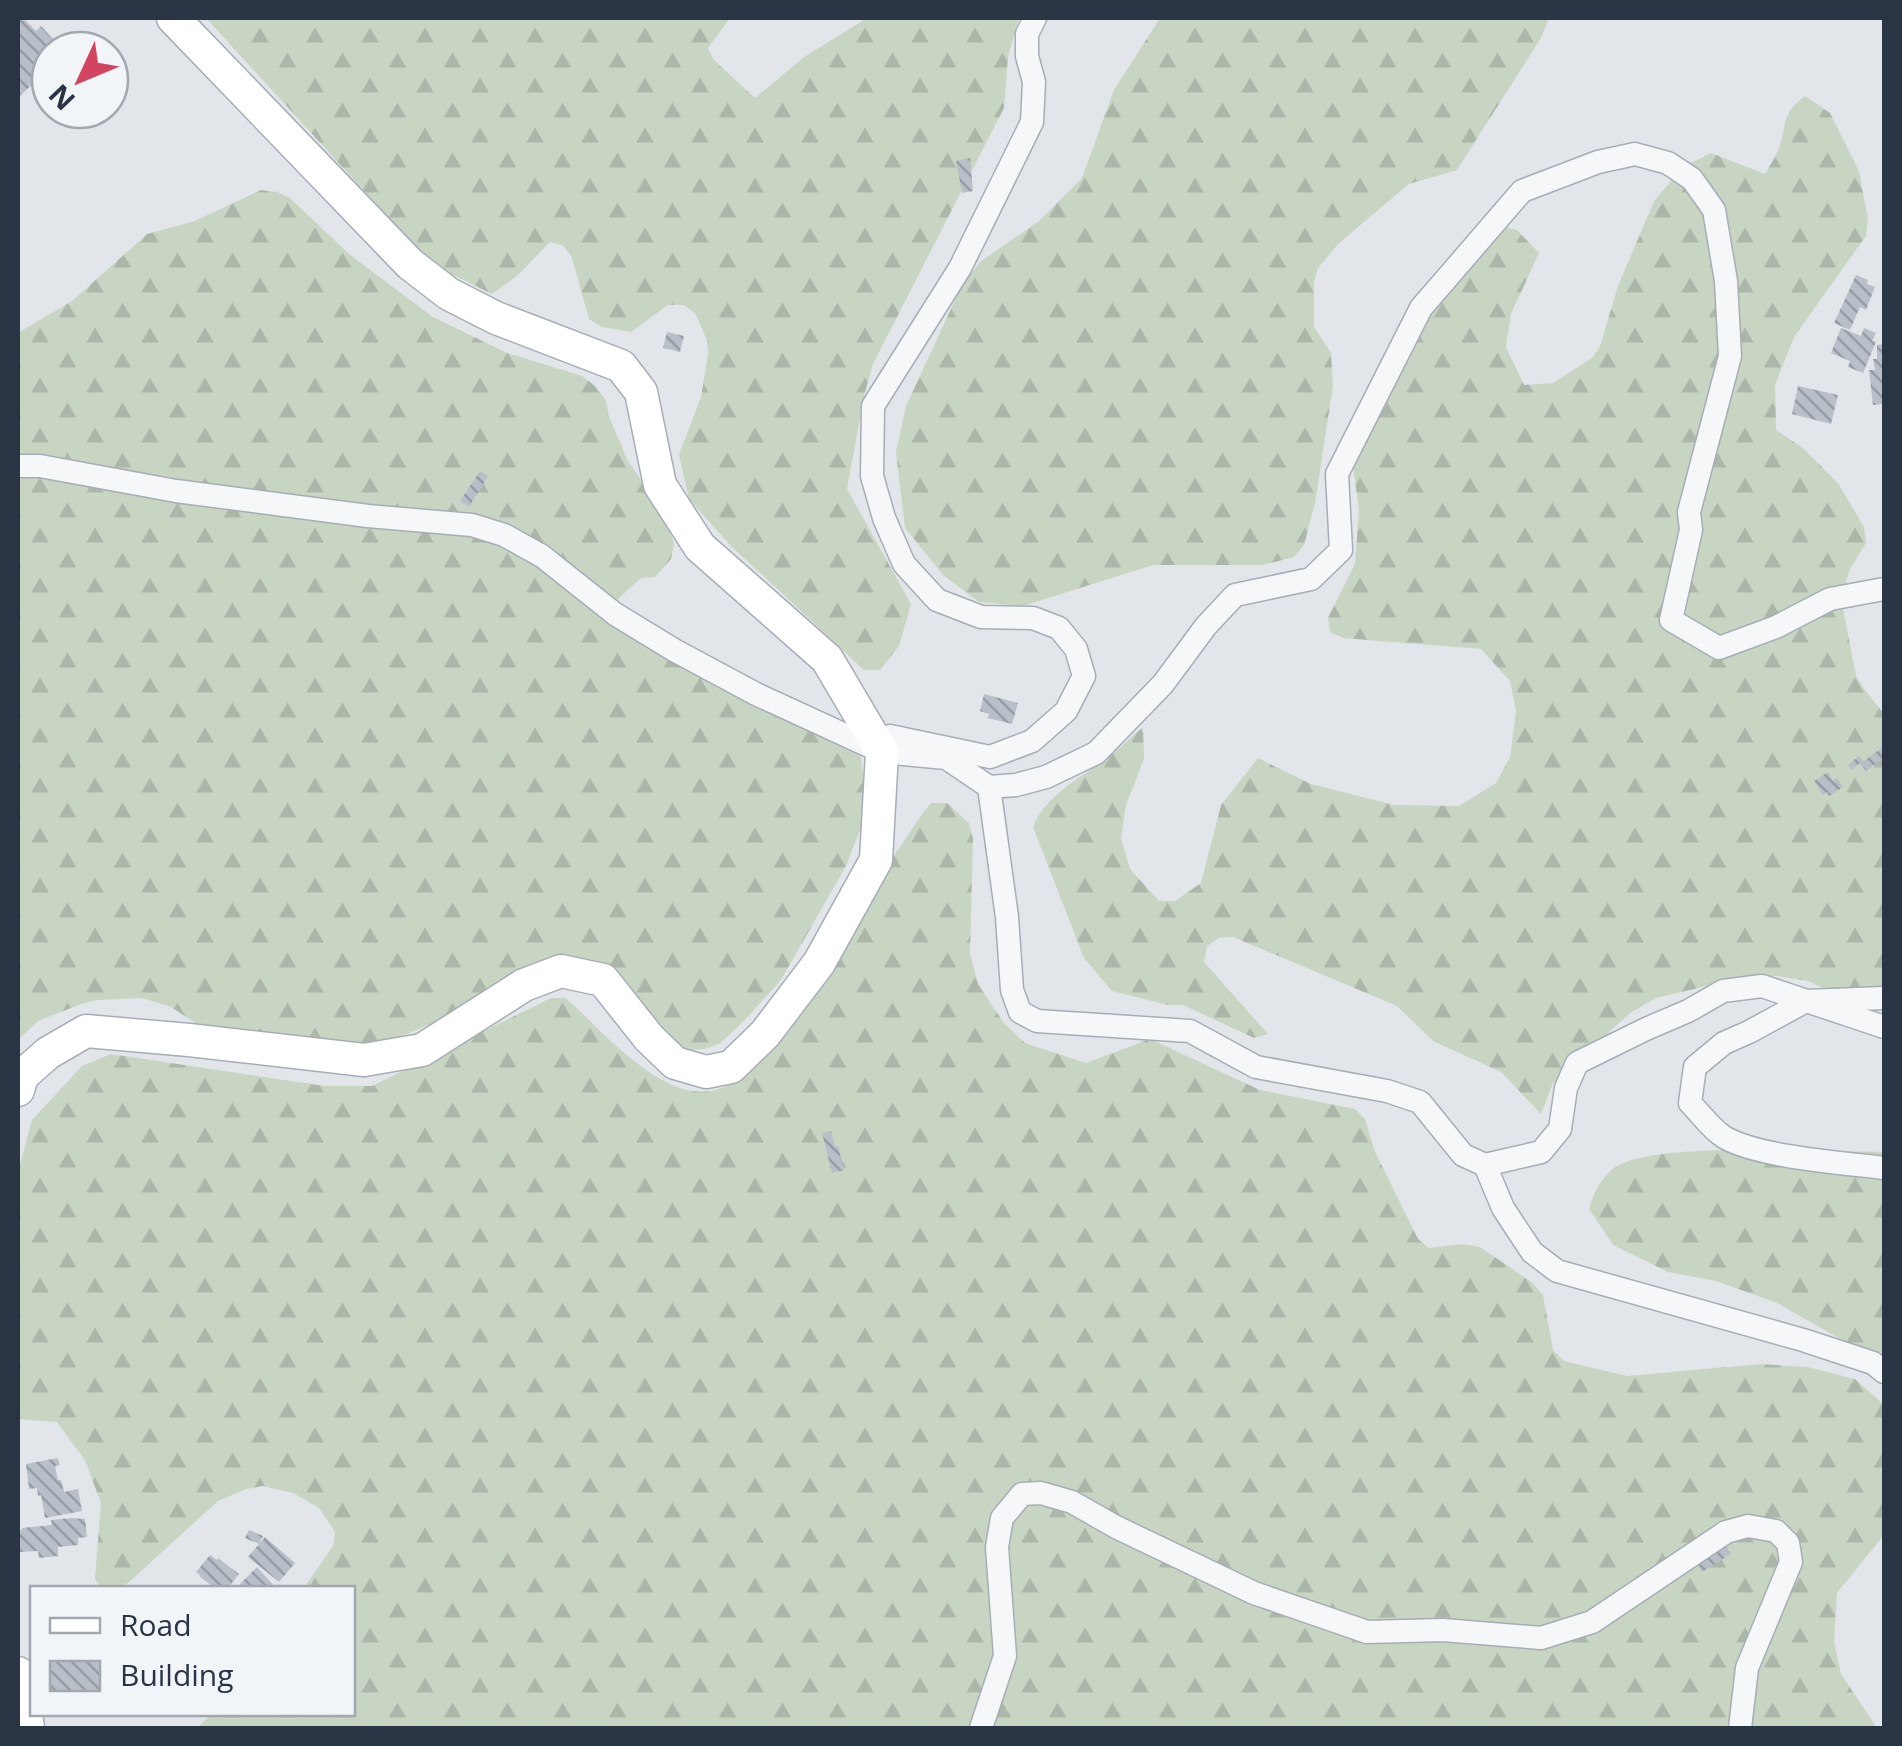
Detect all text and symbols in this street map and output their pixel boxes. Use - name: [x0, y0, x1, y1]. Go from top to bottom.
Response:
- north arrow: [30, 30, 130, 130]
- text: N: [40, 77, 83, 119]
- legend: [30, 1586, 355, 1716]
- text: Road: [120, 1604, 192, 1645]
- text: Building: [120, 1654, 234, 1695]

